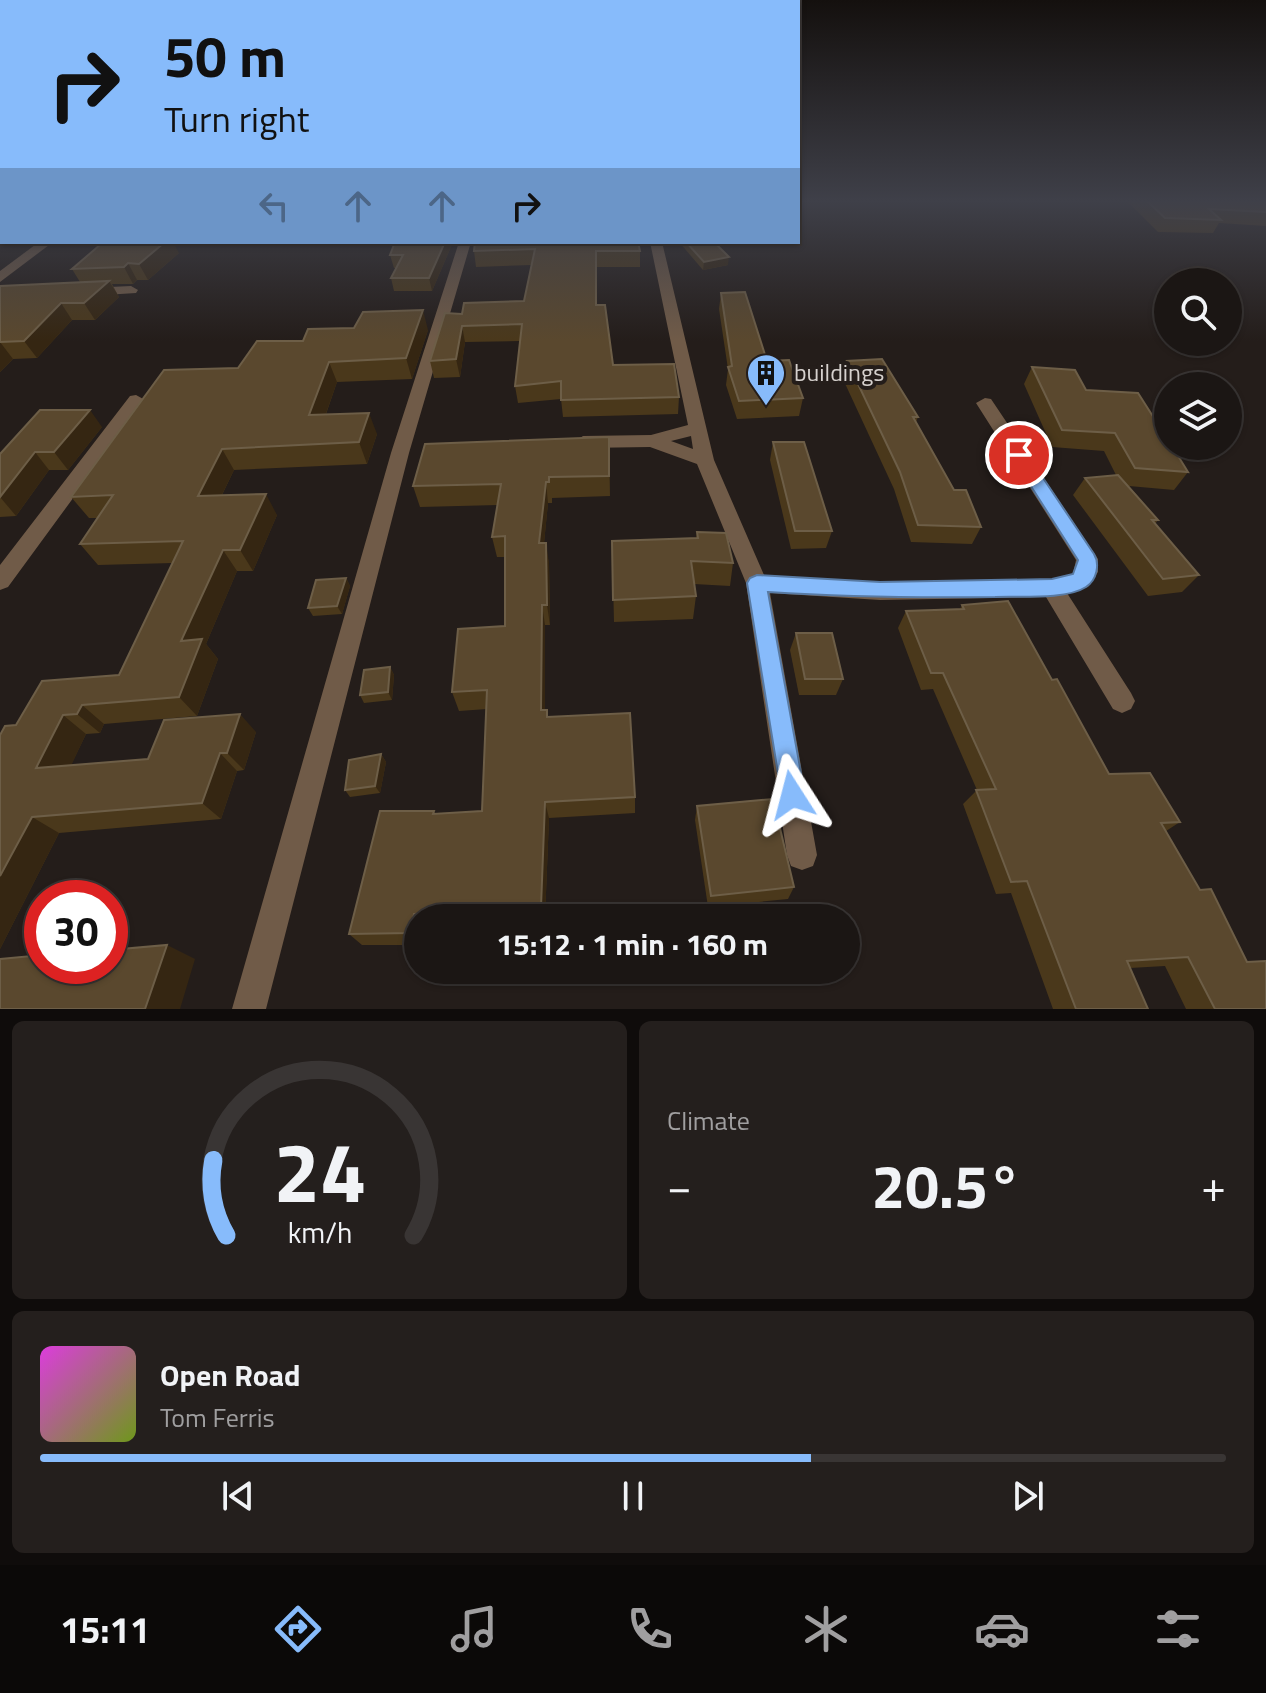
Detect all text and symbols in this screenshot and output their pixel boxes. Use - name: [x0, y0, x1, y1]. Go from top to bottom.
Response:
- text: 50 m: [164, 14, 286, 99]
- icon: right: [32, 32, 136, 136]
- text: Turn right: [164, 91, 309, 146]
- icon: left: [252, 184, 296, 228]
- icon: ahead: [336, 184, 380, 228]
- icon: ahead: [420, 184, 464, 228]
- icon: right: [504, 184, 548, 228]
- map controls: [1154, 268, 1242, 460]
- button: search: [1154, 268, 1242, 356]
- building icon: buildings: [745, 352, 787, 407]
- place label: buildings: [794, 354, 885, 390]
- button: layers: [1154, 372, 1242, 460]
- pin: [985, 421, 1053, 489]
- icon: arrive: [997, 433, 1041, 477]
- position arrow: [750, 753, 834, 837]
- speed limit sign: 30: [24, 880, 128, 984]
- text: 15:12 · 1 min · 160 m: [496, 921, 768, 967]
- text: Climate: [667, 1101, 750, 1140]
- text: 24: [273, 1108, 366, 1234]
- text: 20.5°: [872, 1140, 1021, 1231]
- text: −: [667, 1152, 692, 1219]
- text: +: [1201, 1152, 1226, 1219]
- text: km/h: [287, 1211, 352, 1254]
- text: Open Road: [160, 1352, 301, 1398]
- text: Tom Ferris: [160, 1398, 275, 1437]
- icon: previous: [216, 1474, 260, 1518]
- icon: pause: [611, 1474, 655, 1518]
- icon: next: [1006, 1474, 1050, 1518]
- icon: directions: [270, 1601, 326, 1657]
- icon: music: [446, 1601, 502, 1657]
- icon: phone: [622, 1601, 678, 1657]
- icon: climate: [798, 1601, 854, 1657]
- icon: car: [974, 1601, 1030, 1657]
- icon: filters: [1150, 1601, 1206, 1657]
- text: 15:11: [60, 1602, 150, 1657]

